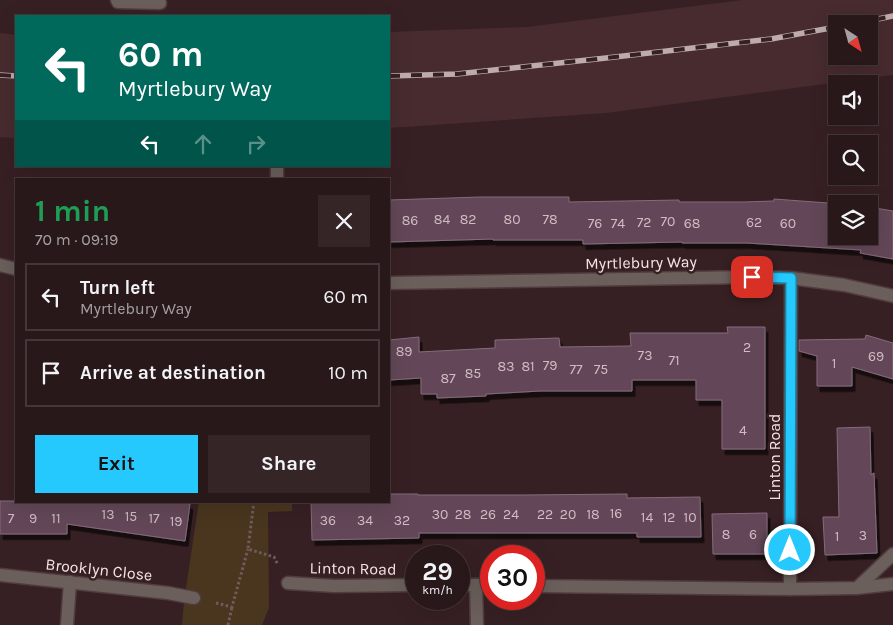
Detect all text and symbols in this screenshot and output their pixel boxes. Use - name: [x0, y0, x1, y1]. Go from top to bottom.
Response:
- north arrow: [828, 15, 878, 65]
- map controls: [828, 15, 878, 245]
- text: 60 m: [118, 34, 203, 75]
- icon: left: [35, 35, 100, 100]
- button: sound: [828, 75, 878, 125]
- text: Myrtlebury Way: [118, 76, 272, 102]
- icon: left: [136, 130, 164, 158]
- icon: ahead: [189, 130, 217, 158]
- icon: right: [242, 130, 270, 158]
- button: search: [828, 135, 878, 185]
- text: 1 min: [35, 193, 110, 229]
- button: close: [318, 195, 370, 247]
- button: layers: [828, 195, 878, 245]
- house number: 84: [434, 211, 450, 228]
- house number: 82: [460, 211, 476, 228]
- house number: 80: [504, 211, 520, 228]
- house number: 78: [542, 211, 558, 228]
- house number: 86: [402, 212, 418, 229]
- house number: 70: [661, 213, 675, 230]
- house number: 72: [637, 214, 651, 231]
- house number: 62: [746, 214, 762, 231]
- house number: 76: [588, 215, 602, 232]
- house number: 74: [611, 215, 625, 232]
- house number: 68: [684, 215, 700, 232]
- house number: 60: [780, 215, 796, 232]
- text: 70 m · 09:19: [35, 230, 118, 249]
- street label: Myrtlebury Way: [585, 252, 698, 273]
- pin: [731, 256, 773, 298]
- icon: arrive: [738, 263, 766, 291]
- text: Turn left: [80, 277, 155, 299]
- icon: left: [37, 283, 65, 311]
- text: 60 m: [324, 286, 368, 308]
- text: Myrtlebury Way: [80, 299, 192, 318]
- house number: 2: [743, 339, 751, 356]
- house number: 89: [396, 343, 412, 360]
- house number: 73: [638, 347, 652, 364]
- house number: 69: [868, 348, 884, 365]
- house number: 71: [668, 352, 680, 369]
- house number: 1: [832, 355, 836, 372]
- house number: 79: [543, 357, 557, 374]
- house number: 83: [498, 358, 514, 375]
- house number: 81: [521, 358, 535, 375]
- icon: arrive: [37, 359, 65, 387]
- house number: 77: [569, 361, 583, 378]
- house number: 75: [594, 361, 608, 378]
- text: Arrive at destination: [80, 362, 266, 384]
- text: 10 m: [328, 362, 368, 384]
- house number: 85: [465, 365, 481, 382]
- house number: 87: [440, 370, 456, 387]
- street label: Linton Road: [765, 414, 784, 500]
- house number: 4: [739, 422, 747, 439]
- button: Exit: [35, 435, 198, 493]
- button: Share: [208, 435, 370, 493]
- house number: 16: [610, 505, 622, 522]
- house number: 13: [102, 506, 114, 523]
- house number: 30: [432, 506, 448, 523]
- house number: 28: [455, 506, 471, 523]
- house number: 26: [480, 506, 496, 523]
- house number: 24: [503, 506, 519, 523]
- house number: 22: [537, 506, 553, 523]
- house number: 20: [560, 506, 576, 523]
- house number: 18: [586, 506, 600, 523]
- house number: 15: [125, 508, 137, 525]
- house number: 14: [641, 509, 653, 526]
- house number: 12: [663, 509, 675, 526]
- house number: 10: [684, 509, 696, 526]
- house number: 7: [8, 510, 15, 527]
- house number: 9: [29, 510, 37, 527]
- house number: 11: [51, 510, 61, 527]
- house number: 17: [148, 510, 160, 527]
- house number: 36: [320, 512, 336, 529]
- house number: 34: [357, 512, 373, 529]
- house number: 32: [394, 512, 410, 529]
- house number: 19: [170, 513, 182, 530]
- position arrow: [763, 523, 815, 575]
- house number: 8: [722, 526, 730, 543]
- house number: 6: [749, 526, 757, 543]
- house number: 3: [859, 527, 867, 544]
- house number: 1: [835, 528, 839, 545]
- speed limit sign: 30: [480, 545, 545, 610]
- street label: Brooklyn Close: [45, 554, 153, 585]
- text: 29: [422, 557, 453, 586]
- street label: Linton Road: [309, 558, 397, 579]
- text: km/h: [422, 583, 453, 597]

